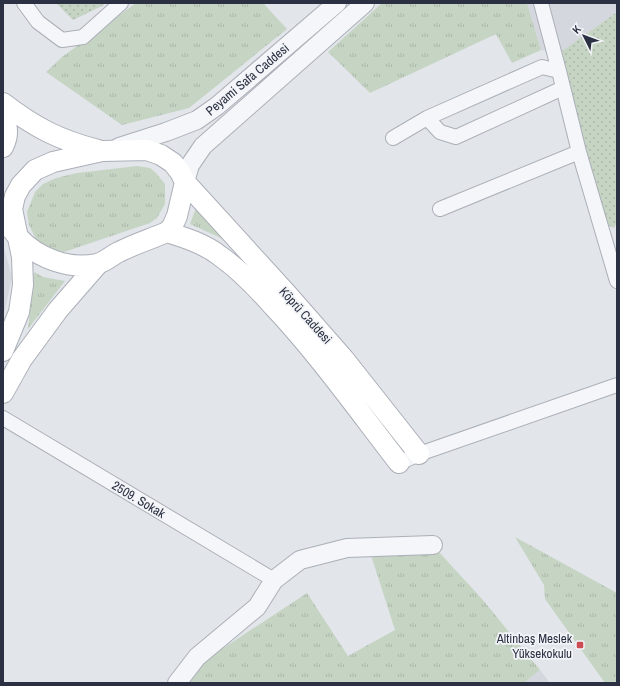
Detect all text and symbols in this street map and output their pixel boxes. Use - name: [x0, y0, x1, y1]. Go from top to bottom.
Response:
- north arrow: [564, 16, 604, 56]
- text: K: [569, 22, 584, 36]
- street label: Peyami Safa Caddesi: [202, 40, 293, 119]
- street label: Köprü Caddesi: [276, 283, 336, 347]
- street label: 2509. Sokak: [109, 477, 169, 522]
- place label: Altinbaş Meslek Yüksekokulu: [496, 630, 573, 662]
- marker: Altinbaş Meslek Yüksekokulu: [575, 640, 585, 650]

